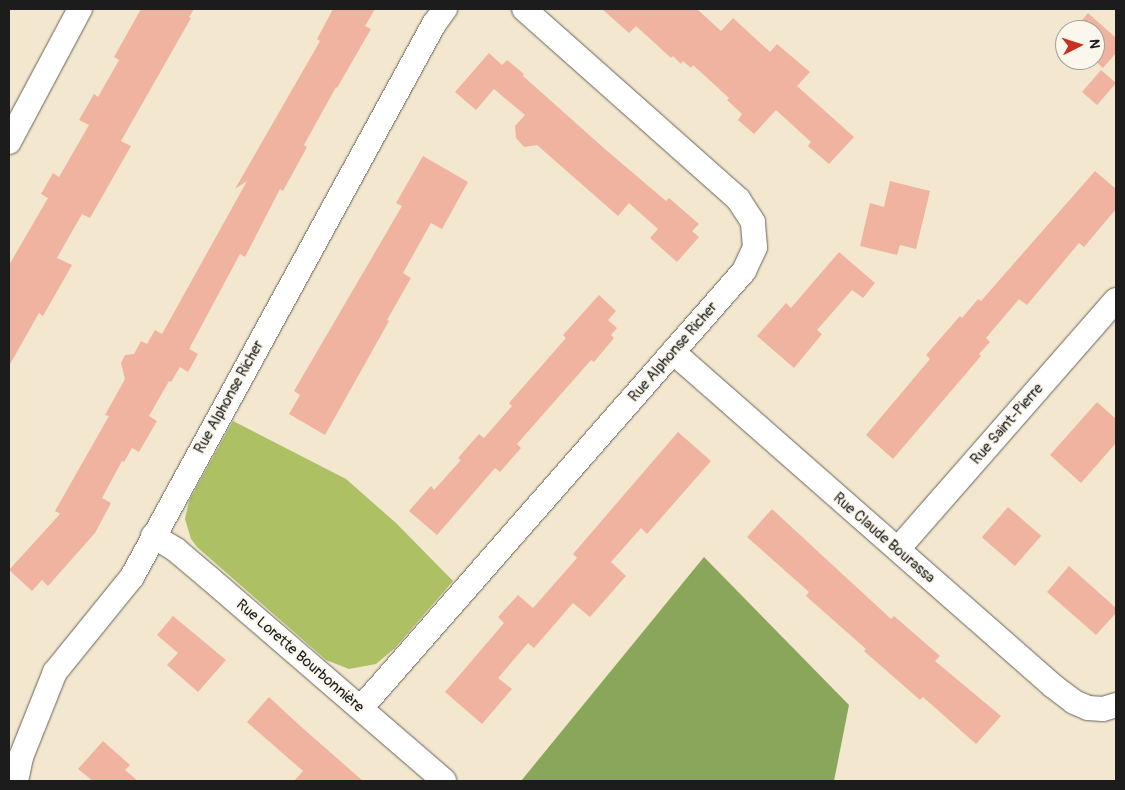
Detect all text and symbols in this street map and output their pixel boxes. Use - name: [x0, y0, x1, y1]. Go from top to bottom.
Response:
- north arrow: [1055, 20, 1105, 70]
- text: N: [1086, 38, 1103, 49]
- street label: Rue Alphonse Richer: [625, 298, 721, 406]
- street label: Rue Alphonse Richer: [190, 337, 268, 457]
- street label: Rue Saint-Pierre: [967, 380, 1047, 468]
- street label: Rue Claude Bourassa: [829, 489, 939, 587]
- street label: Rue Lorette Bourbonnière: [232, 596, 368, 716]

